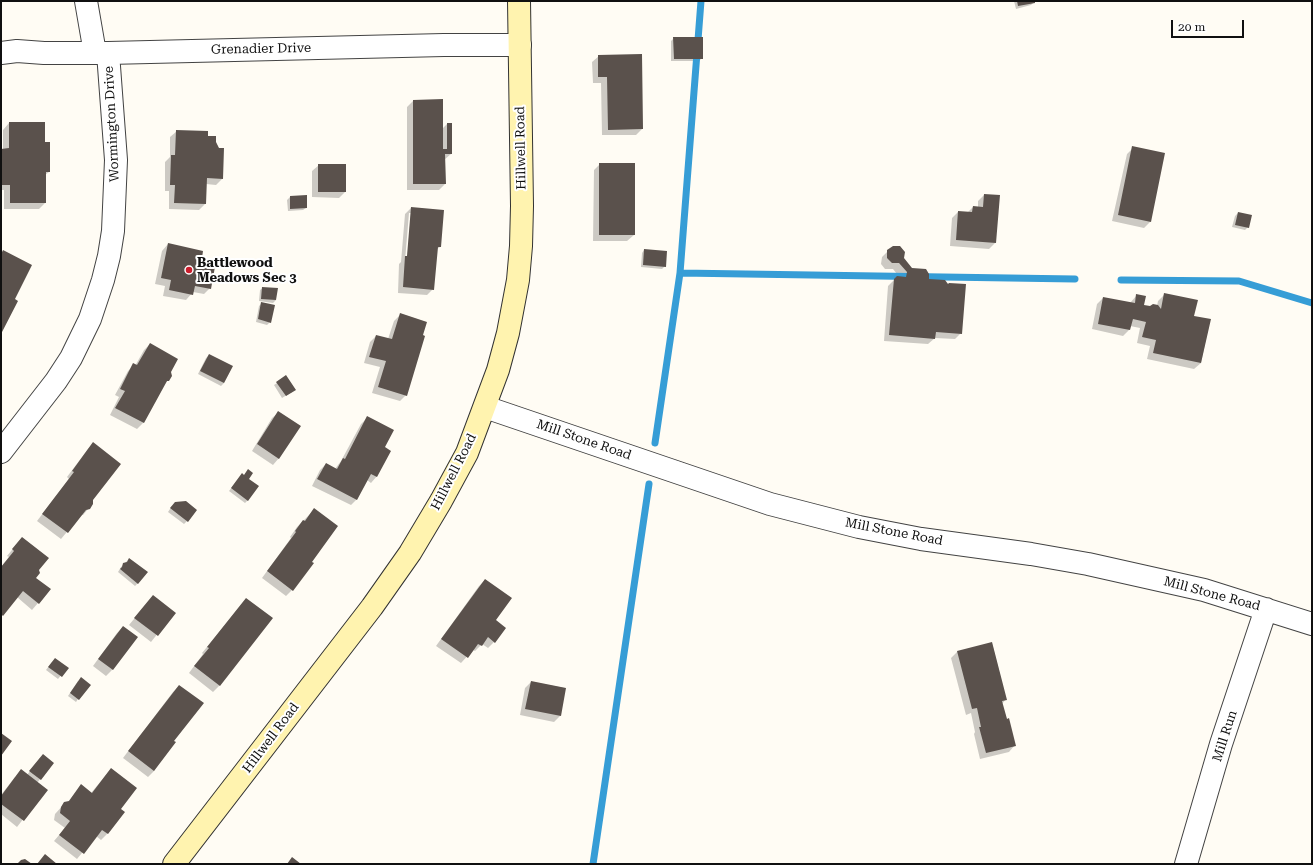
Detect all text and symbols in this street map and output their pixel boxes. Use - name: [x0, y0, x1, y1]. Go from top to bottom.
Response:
- scale bar: [1173, 12, 1246, 38]
- text: 20 m: [1178, 20, 1205, 34]
- street label: Grenadier Drive: [211, 40, 311, 58]
- street label: Wormington Drive: [101, 66, 123, 182]
- street label: Hillwell Road: [512, 106, 530, 190]
- place label: Battlewood Meadows Sec 3: [197, 255, 297, 286]
- marker: Battlewood Meadows Sec 3: [184, 265, 194, 275]
- street label: Mill Stone Road: [534, 416, 634, 464]
- street label: Hillwell Road: [428, 431, 480, 513]
- street label: Mill Stone Road: [844, 515, 944, 549]
- street label: Mill Stone Road: [1162, 574, 1262, 614]
- street label: Hillwell Road: [240, 700, 302, 776]
- street label: Mill Run: [1209, 708, 1241, 764]

